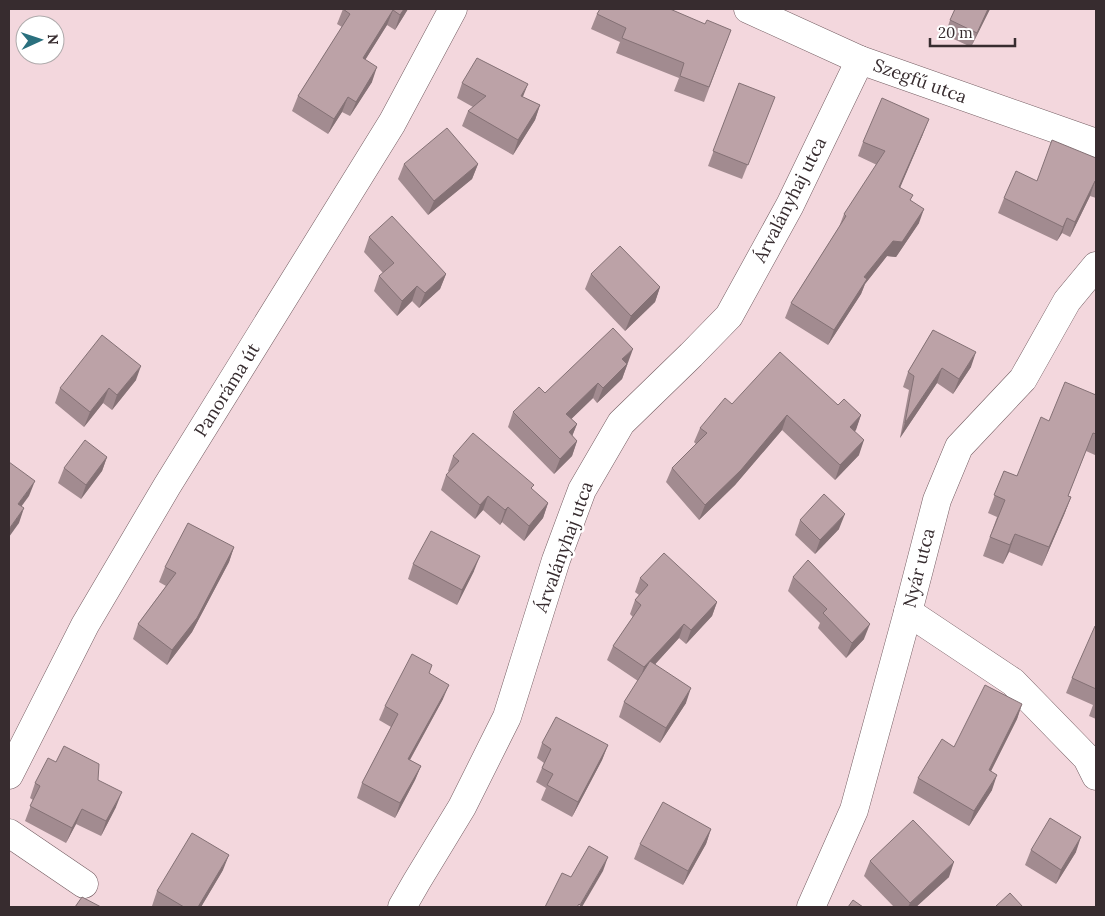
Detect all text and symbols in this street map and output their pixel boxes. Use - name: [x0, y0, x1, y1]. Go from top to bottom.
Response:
- north arrow: [15, 15, 65, 65]
- scale bar: [930, 15, 1015, 47]
- text: 20 m: [938, 23, 973, 42]
- text: N: [44, 33, 62, 45]
- street label: Szegfű utca: [870, 53, 970, 108]
- street label: Árvalányhaj utca: [748, 133, 831, 267]
- street label: Panoráma út: [189, 339, 265, 441]
- street label: Árvalányhaj utca: [529, 478, 598, 616]
- street label: Nyár utca: [898, 526, 940, 610]

